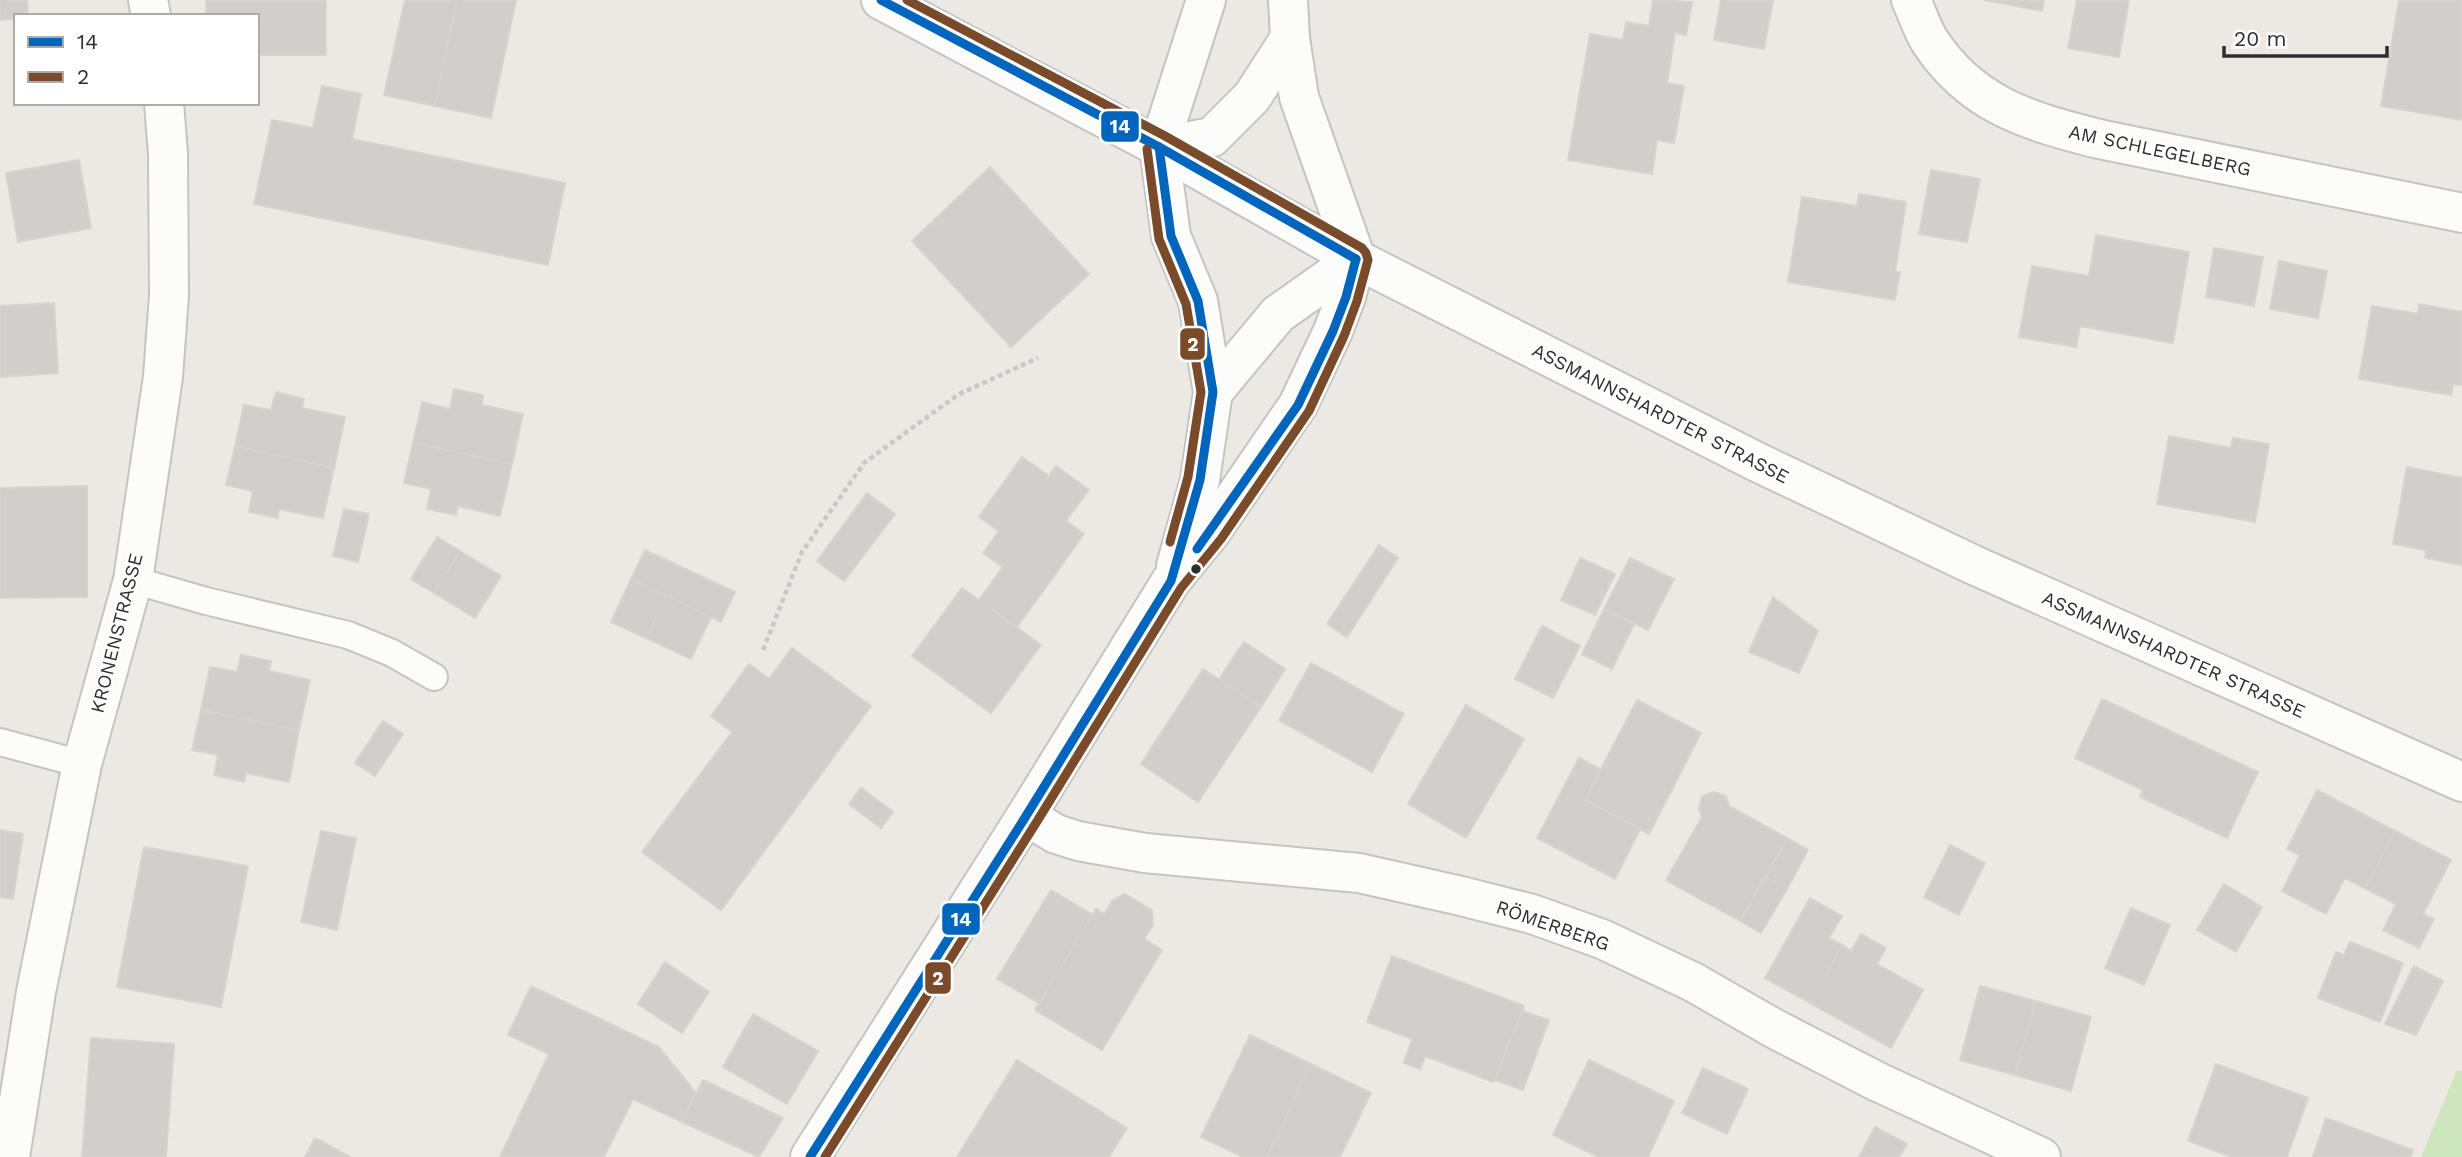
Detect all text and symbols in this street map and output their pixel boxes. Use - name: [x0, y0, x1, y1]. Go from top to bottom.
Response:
- legend: [14, 14, 259, 105]
- scale bar: [2224, 14, 2387, 58]
- text: 20 m: [2234, 26, 2286, 51]
- text: 14: [77, 29, 98, 54]
- text: 2: [77, 64, 89, 89]
- line badge: 14: [1100, 110, 1140, 143]
- text: 14: [1110, 115, 1130, 138]
- street label: AM SCHLEGELBERG: [2067, 120, 2253, 181]
- line badge: 2: [1179, 327, 1206, 361]
- text: 2: [1187, 333, 1199, 356]
- street label: ASSMANNSHARDTER STRASSE: [1528, 338, 1793, 488]
- street label: KRONENSTRASSE: [86, 551, 147, 715]
- unlabelled marker: [1189, 562, 1203, 576]
- street label: ASSMANNSHARDTER STRASSE: [2039, 586, 2309, 723]
- street label: RÖMERBERG: [1493, 895, 1613, 956]
- line badge: 14: [941, 902, 981, 936]
- text: 14: [951, 908, 971, 931]
- line badge: 2: [924, 961, 952, 995]
- text: 2: [932, 967, 944, 990]

